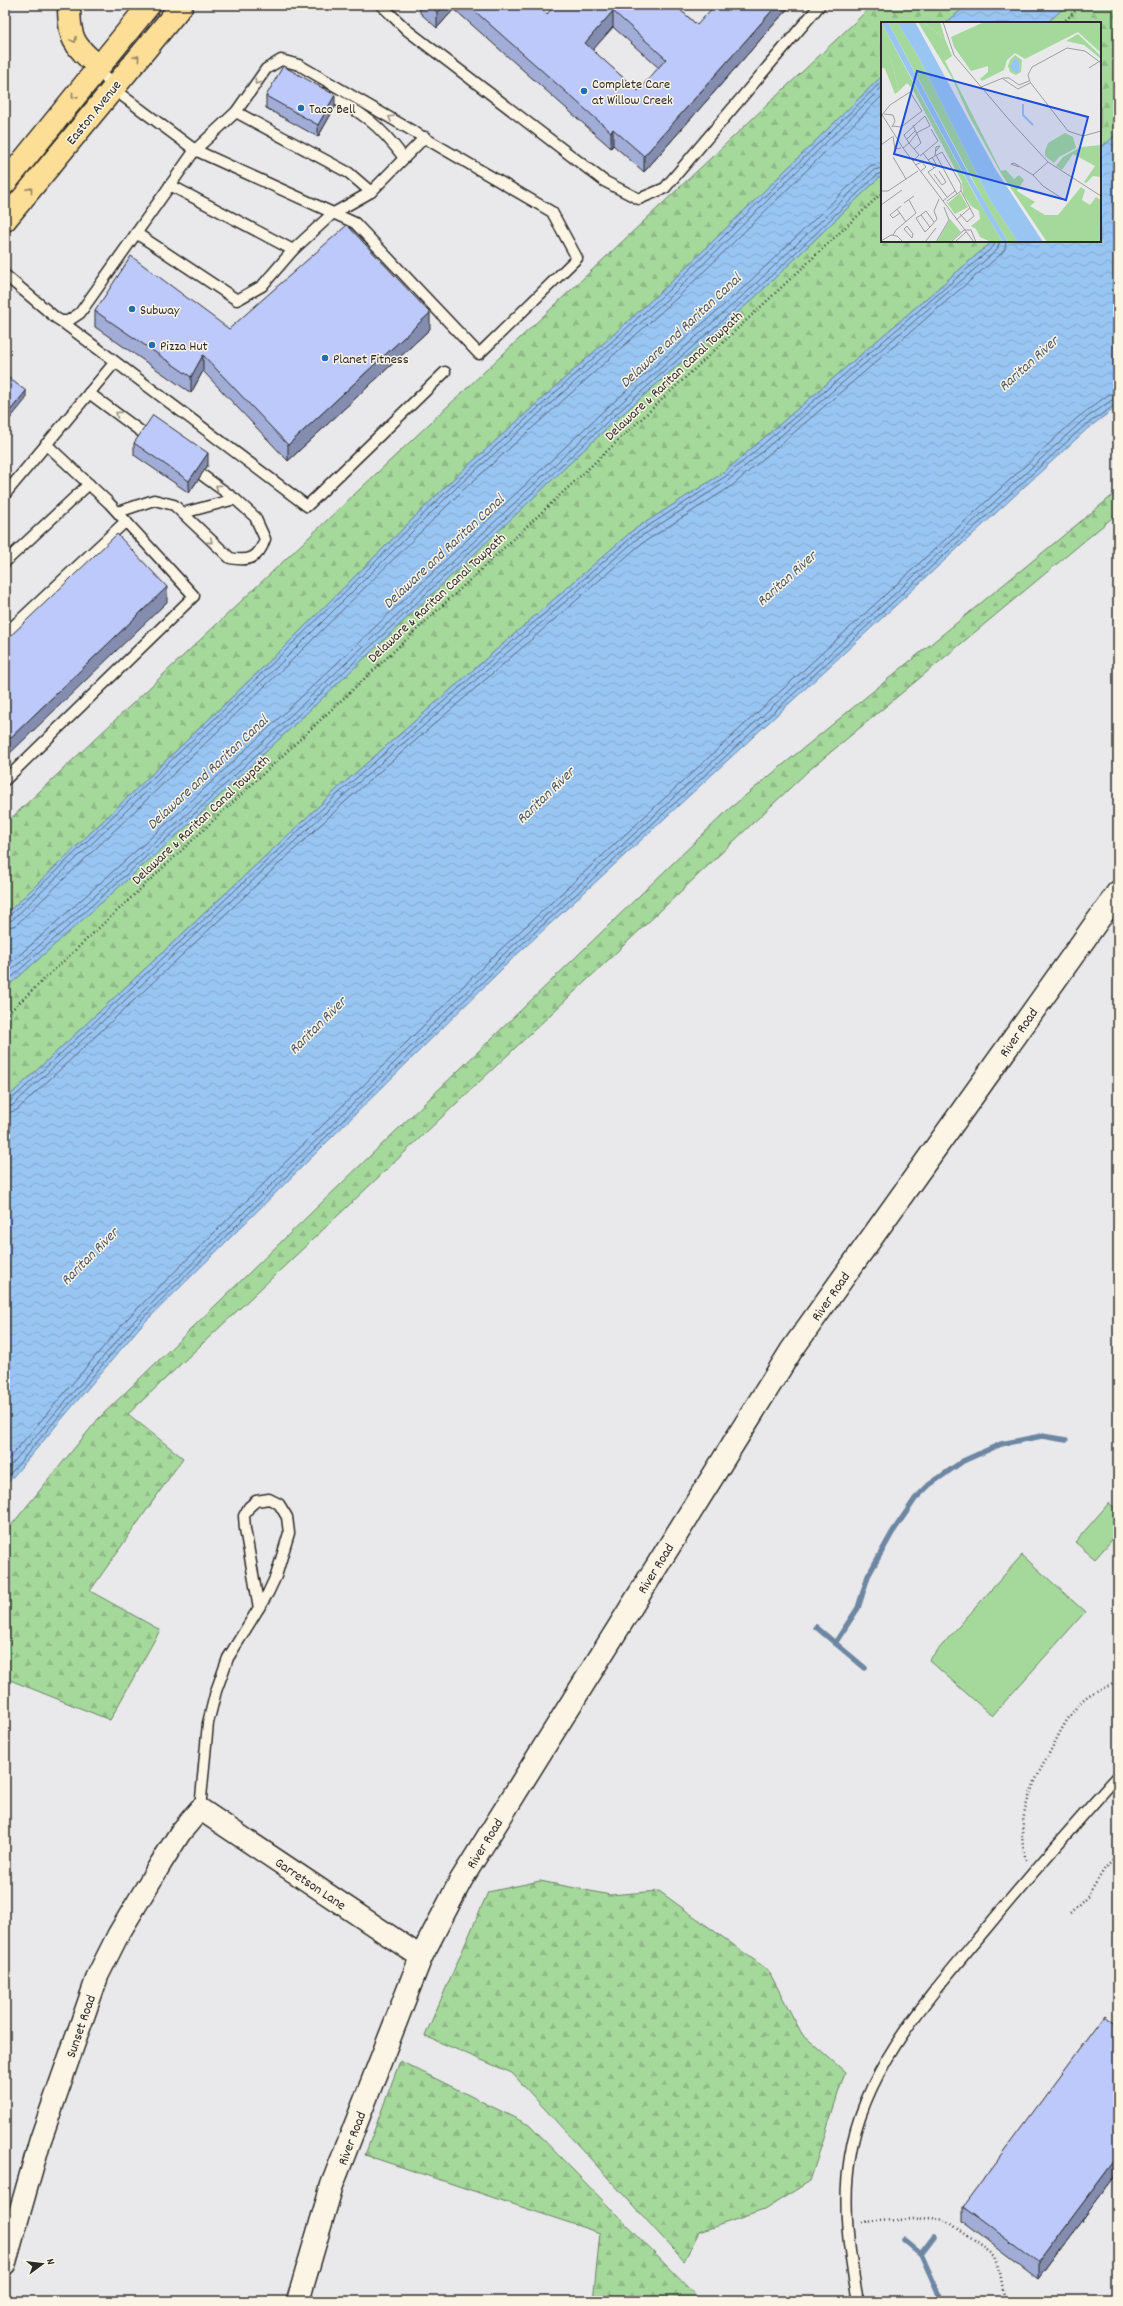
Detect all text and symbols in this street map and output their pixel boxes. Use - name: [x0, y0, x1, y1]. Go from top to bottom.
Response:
- inset map: [881, 22, 1101, 242]
- one-way arrow: [69, 36, 77, 43]
- one-way arrow: [133, 56, 140, 63]
- place label: Complete Care at Willow Creek: [592, 75, 673, 111]
- street label: Easton Avenue: [62, 77, 127, 150]
- one-way arrow: [254, 78, 262, 85]
- marker: Complete Care at Willow Creek: [579, 86, 589, 96]
- one-way arrow: [71, 92, 78, 99]
- place label: Taco Bell: [309, 100, 356, 120]
- marker: Taco Bell: [296, 103, 306, 113]
- one-way arrow: [388, 115, 395, 122]
- one-way arrow: [25, 187, 32, 195]
- water label: Delaware and Raritan Canal: [616, 268, 748, 394]
- place label: Subway: [140, 301, 180, 321]
- marker: Subway: [127, 304, 137, 314]
- street label: Delaware & Raritan Canal Towpath: [601, 307, 748, 446]
- water label: Raritan River: [994, 331, 1065, 397]
- place label: Pizza Hut: [160, 337, 208, 357]
- marker: Pizza Hut: [147, 340, 157, 350]
- place label: Planet Fitness: [333, 350, 409, 370]
- marker: Planet Fitness: [320, 353, 330, 363]
- one-way arrow: [115, 412, 122, 419]
- one-way arrow: [216, 485, 223, 492]
- water label: Delaware and Raritan Canal: [379, 489, 511, 615]
- street label: Delaware & Raritan Canal Towpath: [364, 529, 511, 668]
- one-way arrow: [206, 536, 213, 543]
- water label: Raritan River: [752, 546, 823, 612]
- water label: Delaware and Raritan Canal: [143, 710, 275, 836]
- street label: Delaware & Raritan Canal Towpath: [128, 751, 275, 890]
- water label: Raritan River: [512, 762, 582, 830]
- water label: Raritan River: [284, 991, 353, 1060]
- street label: River Road: [995, 1004, 1044, 1062]
- water label: Raritan River: [56, 1222, 125, 1291]
- street label: River Road: [807, 1268, 856, 1326]
- street label: River Road: [633, 1540, 680, 1598]
- street label: River Road: [462, 1815, 509, 1873]
- street label: Garretson Lane: [270, 1853, 349, 1916]
- street label: Sunset Road: [62, 1993, 102, 2061]
- street label: River Road: [334, 2109, 372, 2168]
- north arrow: [22, 2244, 62, 2284]
- text: N: [41, 2257, 58, 2267]

